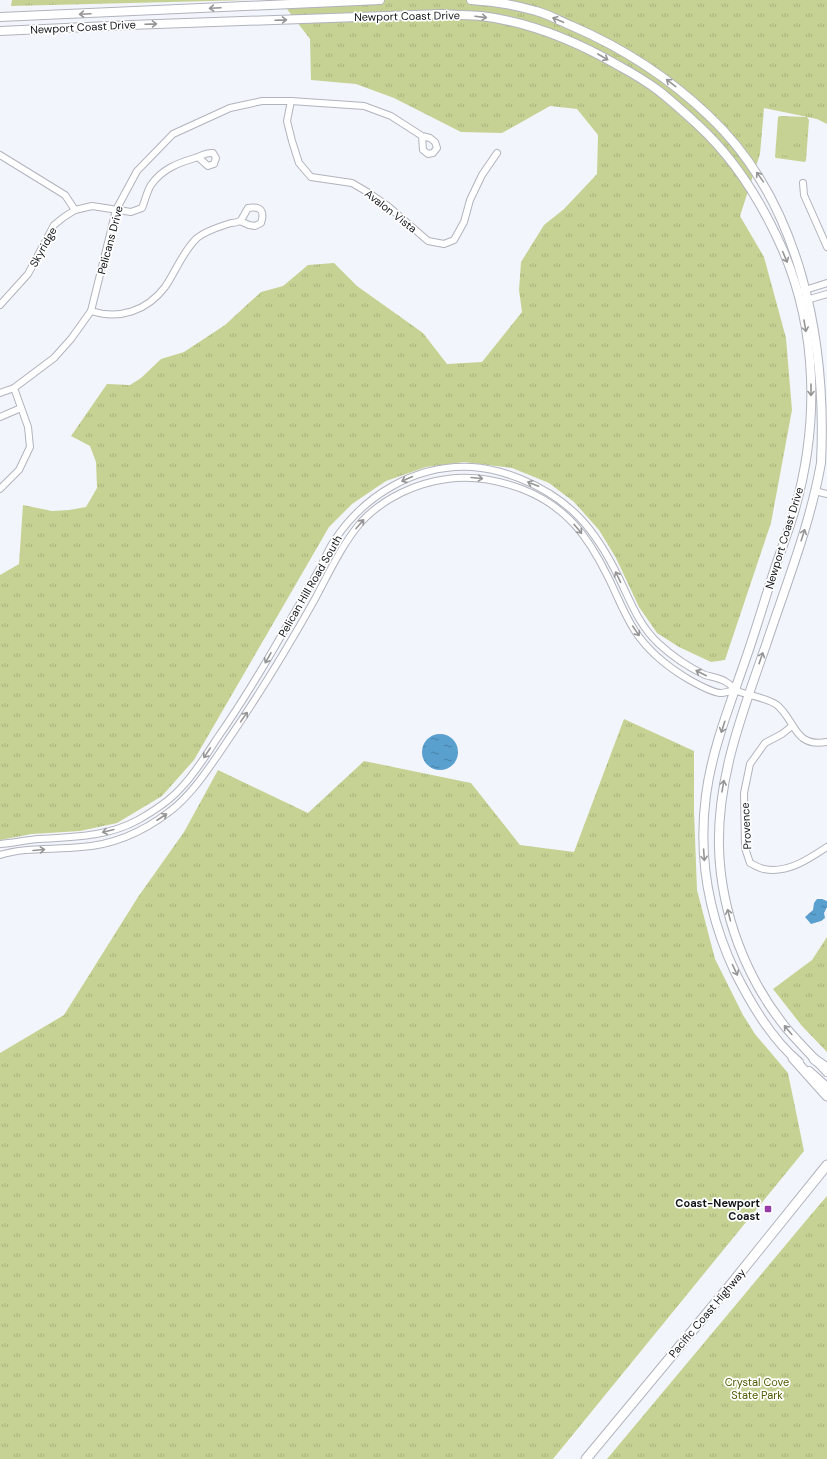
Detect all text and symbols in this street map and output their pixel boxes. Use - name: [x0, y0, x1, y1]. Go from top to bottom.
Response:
- one-way arrow: [209, 4, 222, 11]
- street label: Newport Coast Drive: [354, 8, 460, 24]
- one-way arrow: [79, 10, 92, 17]
- one-way arrow: [474, 13, 487, 20]
- one-way arrow: [274, 16, 287, 24]
- one-way arrow: [552, 16, 564, 23]
- street label: Newport Coast Drive: [30, 17, 136, 37]
- one-way arrow: [144, 20, 157, 28]
- one-way arrow: [597, 53, 609, 61]
- one-way arrow: [666, 79, 677, 87]
- one-way arrow: [756, 172, 764, 183]
- street label: Avalon Vista: [362, 186, 420, 236]
- street label: Pelicans Drive: [94, 204, 126, 276]
- street label: Skyridge: [26, 224, 60, 270]
- one-way arrow: [782, 250, 790, 262]
- one-way arrow: [801, 319, 809, 332]
- one-way arrow: [807, 383, 815, 396]
- one-way arrow: [470, 474, 483, 482]
- one-way arrow: [401, 475, 413, 483]
- one-way arrow: [527, 479, 539, 487]
- street label: Newport Coast Drive: [762, 485, 806, 591]
- one-way arrow: [356, 519, 365, 529]
- one-way arrow: [573, 524, 582, 534]
- one-way arrow: [800, 528, 807, 541]
- street label: Pelican Hill Road South: [275, 533, 345, 639]
- one-way arrow: [614, 572, 621, 584]
- one-way arrow: [632, 626, 640, 637]
- one-way arrow: [264, 652, 272, 664]
- one-way arrow: [758, 652, 766, 664]
- one-way arrow: [695, 668, 707, 676]
- one-way arrow: [240, 712, 248, 723]
- one-way arrow: [719, 720, 726, 733]
- one-way arrow: [203, 748, 211, 759]
- one-way arrow: [719, 780, 727, 793]
- street label: Provence: [738, 802, 754, 850]
- one-way arrow: [156, 813, 167, 821]
- one-way arrow: [102, 828, 115, 836]
- one-way arrow: [32, 846, 45, 853]
- one-way arrow: [701, 848, 708, 861]
- one-way arrow: [725, 909, 733, 922]
- one-way arrow: [732, 964, 739, 976]
- one-way arrow: [784, 1024, 793, 1035]
- place label: Coast-Newport Coast: [675, 1196, 760, 1223]
- marker: Coast-Newport Coast: [763, 1204, 773, 1214]
- street label: Pacific Coast Highway: [666, 1266, 748, 1360]
- park label: Crystal Cove State Park: [725, 1375, 789, 1402]

